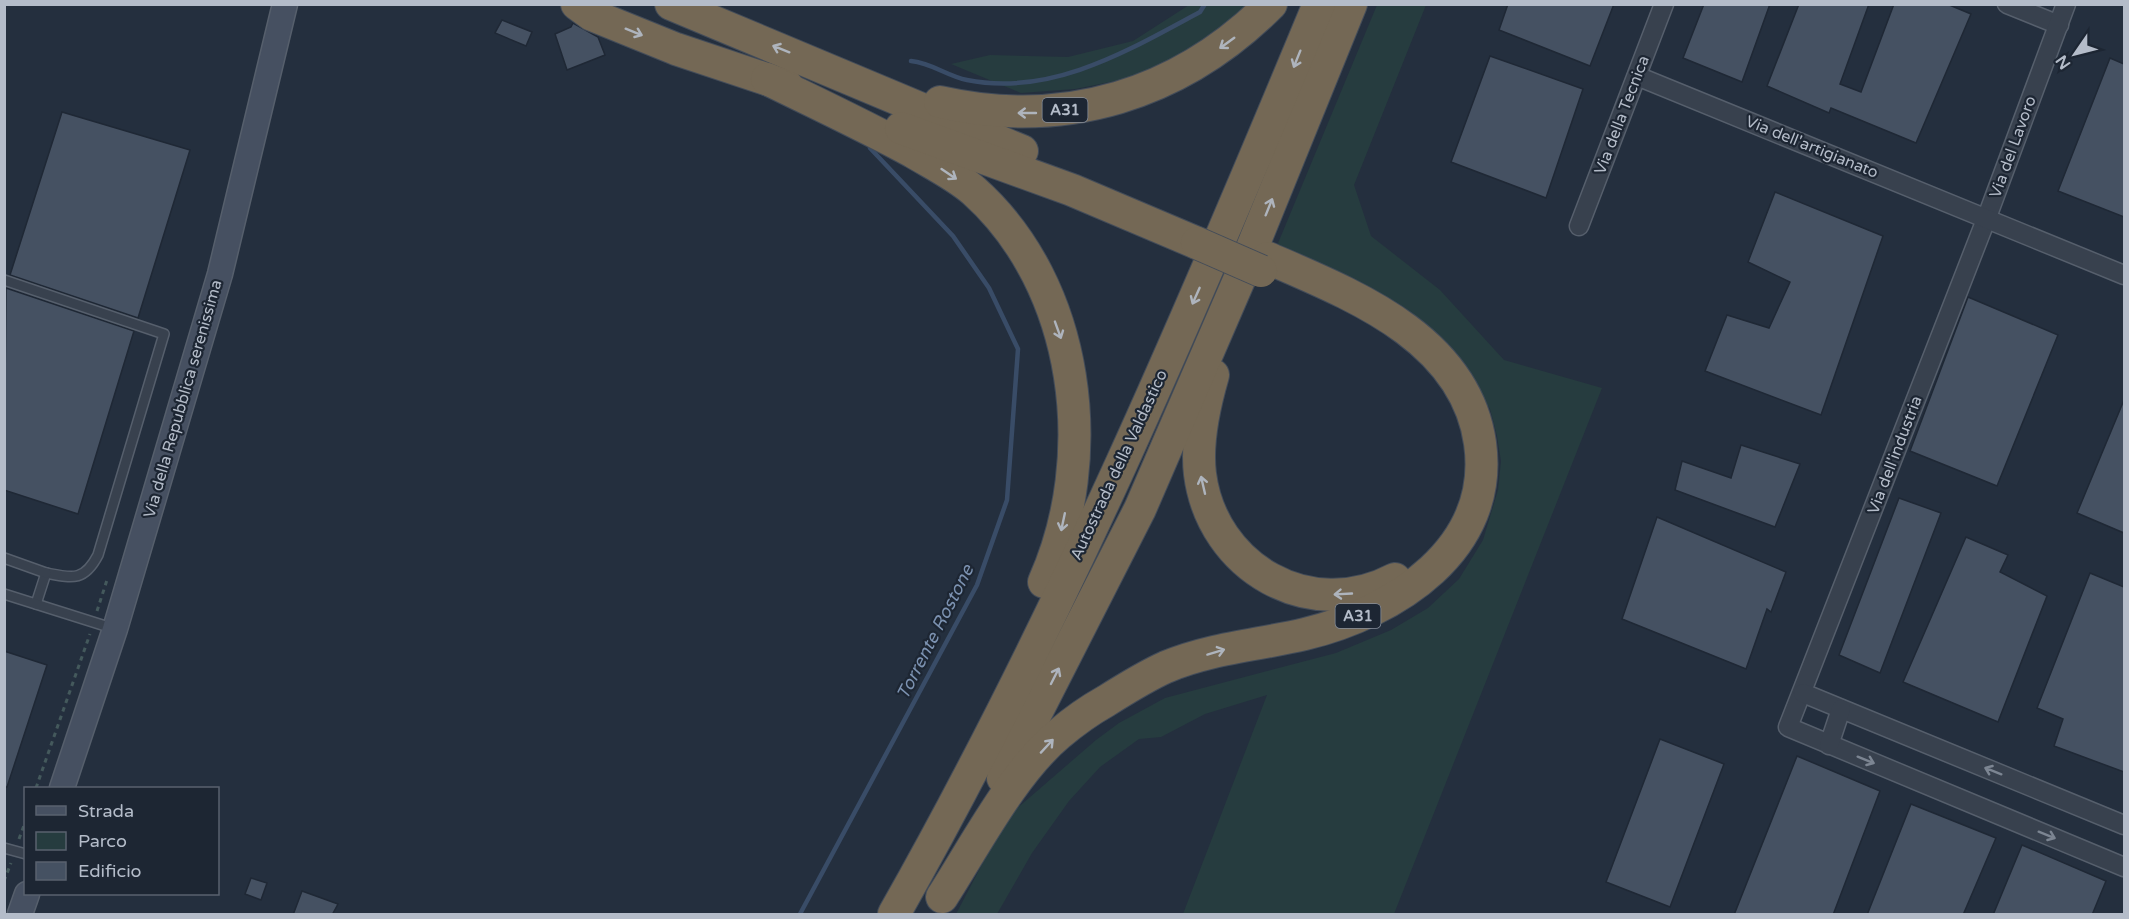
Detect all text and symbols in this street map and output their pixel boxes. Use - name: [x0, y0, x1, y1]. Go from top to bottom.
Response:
- north arrow: [2045, 24, 2105, 84]
- one-way arrow: [624, 27, 643, 38]
- one-way arrow: [1220, 37, 1236, 49]
- one-way arrow: [772, 43, 791, 54]
- one-way arrow: [1291, 49, 1302, 67]
- text: N: [2052, 51, 2075, 73]
- street label: Via della Tecnica: [1590, 53, 1654, 177]
- street label: Via del Lavoro: [1985, 93, 2041, 201]
- road number: A31: [1042, 98, 1088, 122]
- one-way arrow: [1017, 107, 1037, 119]
- street label: Via dell'artigianato: [1743, 111, 1881, 183]
- one-way arrow: [940, 168, 956, 180]
- one-way arrow: [1264, 198, 1275, 216]
- street label: Via della Repubblica serenissima: [139, 278, 227, 520]
- one-way arrow: [1189, 287, 1200, 305]
- one-way arrow: [1054, 320, 1065, 339]
- street label: Autostrada della Valdastico: [1066, 367, 1172, 563]
- street label: Via dell'industria: [1863, 393, 1927, 517]
- one-way arrow: [1196, 476, 1208, 495]
- one-way arrow: [1057, 512, 1068, 531]
- water label: Torrente Rostone: [892, 560, 979, 703]
- one-way arrow: [1333, 588, 1353, 599]
- road number: A31: [1336, 604, 1380, 628]
- one-way arrow: [1206, 646, 1225, 657]
- one-way arrow: [1050, 668, 1061, 686]
- one-way arrow: [1040, 738, 1055, 753]
- one-way arrow: [1857, 755, 1875, 766]
- one-way arrow: [1984, 765, 2002, 776]
- legend: [24, 787, 219, 895]
- text: Strada: [78, 800, 134, 822]
- text: Parco: [78, 830, 127, 852]
- one-way arrow: [2037, 830, 2055, 841]
- text: Edificio: [78, 860, 142, 882]

